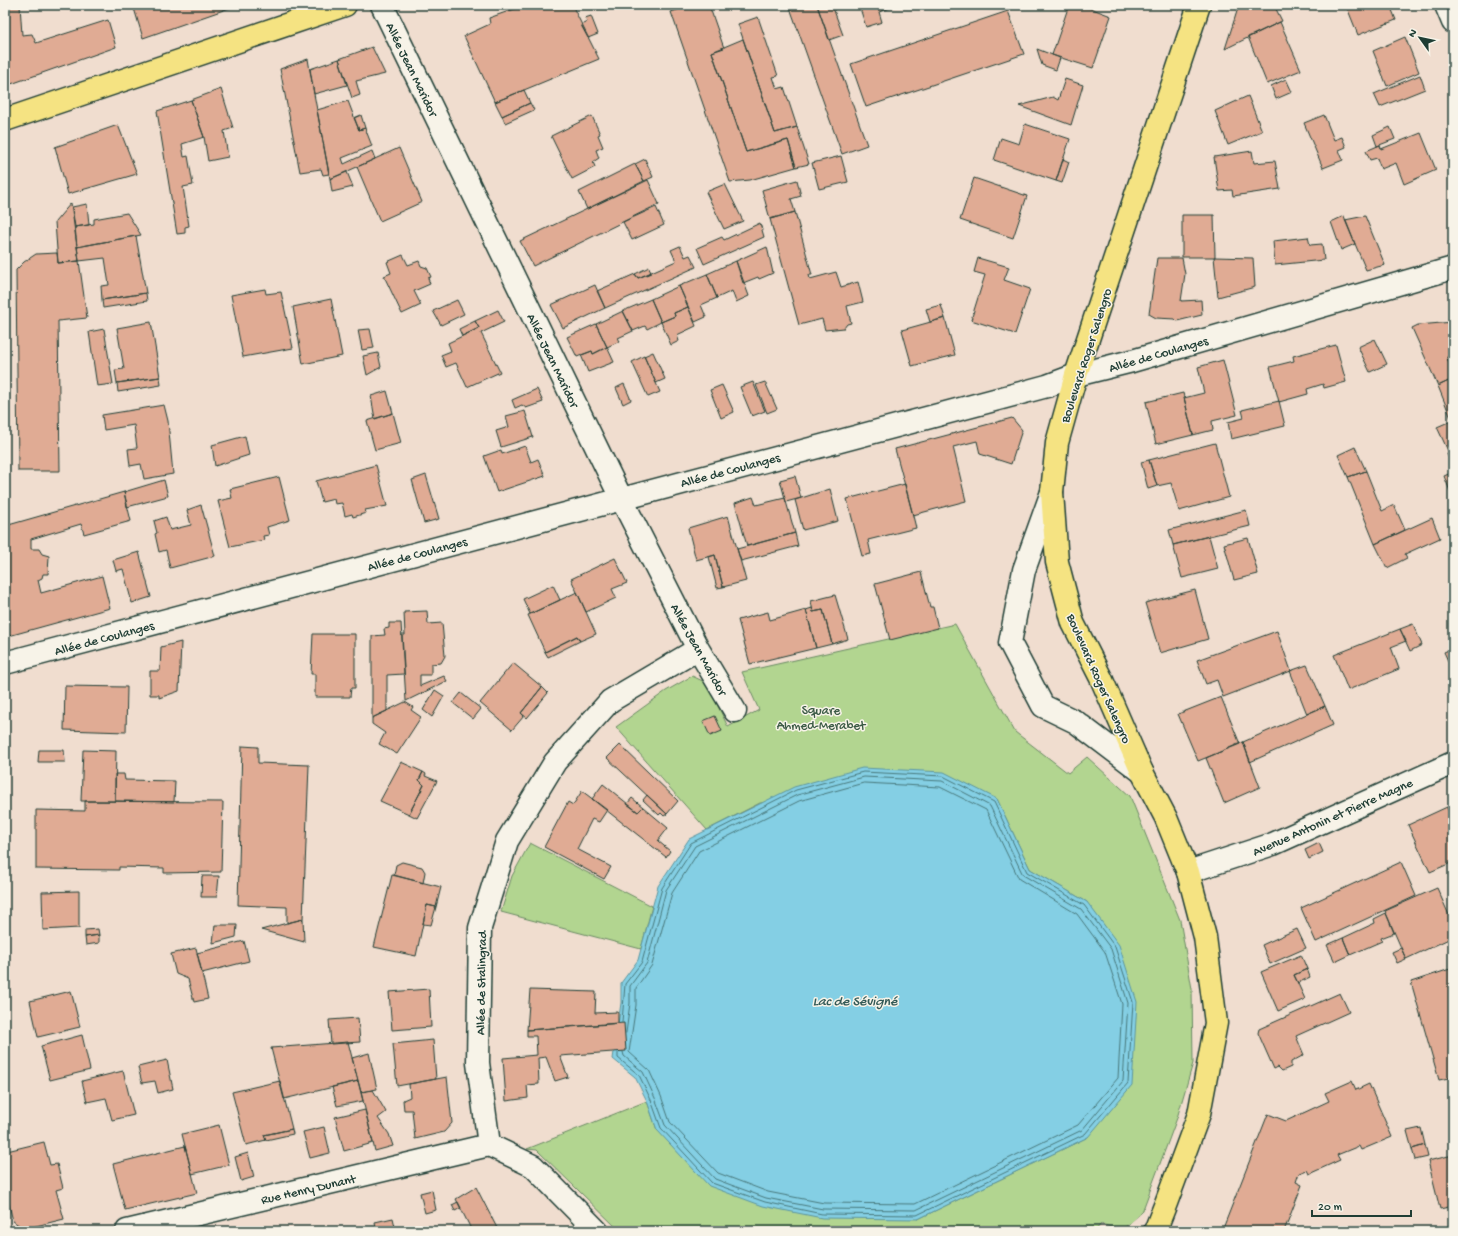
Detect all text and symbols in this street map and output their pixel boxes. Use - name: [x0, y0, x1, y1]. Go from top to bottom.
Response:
- north arrow: [1400, 18, 1440, 58]
- street label: Allée Jean Maridor: [382, 21, 441, 121]
- text: N: [1406, 27, 1420, 40]
- street label: Boulevard Roger Salengro: [1058, 286, 1116, 426]
- street label: Allée Jean Maridor: [523, 312, 582, 412]
- street label: Allée de Coulanges: [1107, 334, 1211, 377]
- street label: Allée de Coulanges: [679, 451, 783, 492]
- street label: Allée de Coulanges: [366, 535, 470, 576]
- street label: Allée Jean Maridor: [666, 602, 730, 700]
- street label: Boulevard Roger Salengro: [1062, 611, 1133, 746]
- street label: Allée de Coulanges: [53, 619, 157, 660]
- park label: Square Ahmed-Merabet: [777, 704, 867, 734]
- street label: Avenue Antonin et Pierre Magne: [1251, 776, 1416, 860]
- street label: Allée de Stalingrad: [474, 929, 491, 1035]
- water label: Lac de Sévigné: [813, 994, 898, 1011]
- street label: Rue Henry Dunant: [260, 1172, 359, 1209]
- scale bar: [1312, 1192, 1411, 1218]
- text: 20 m: [1318, 1201, 1343, 1215]

